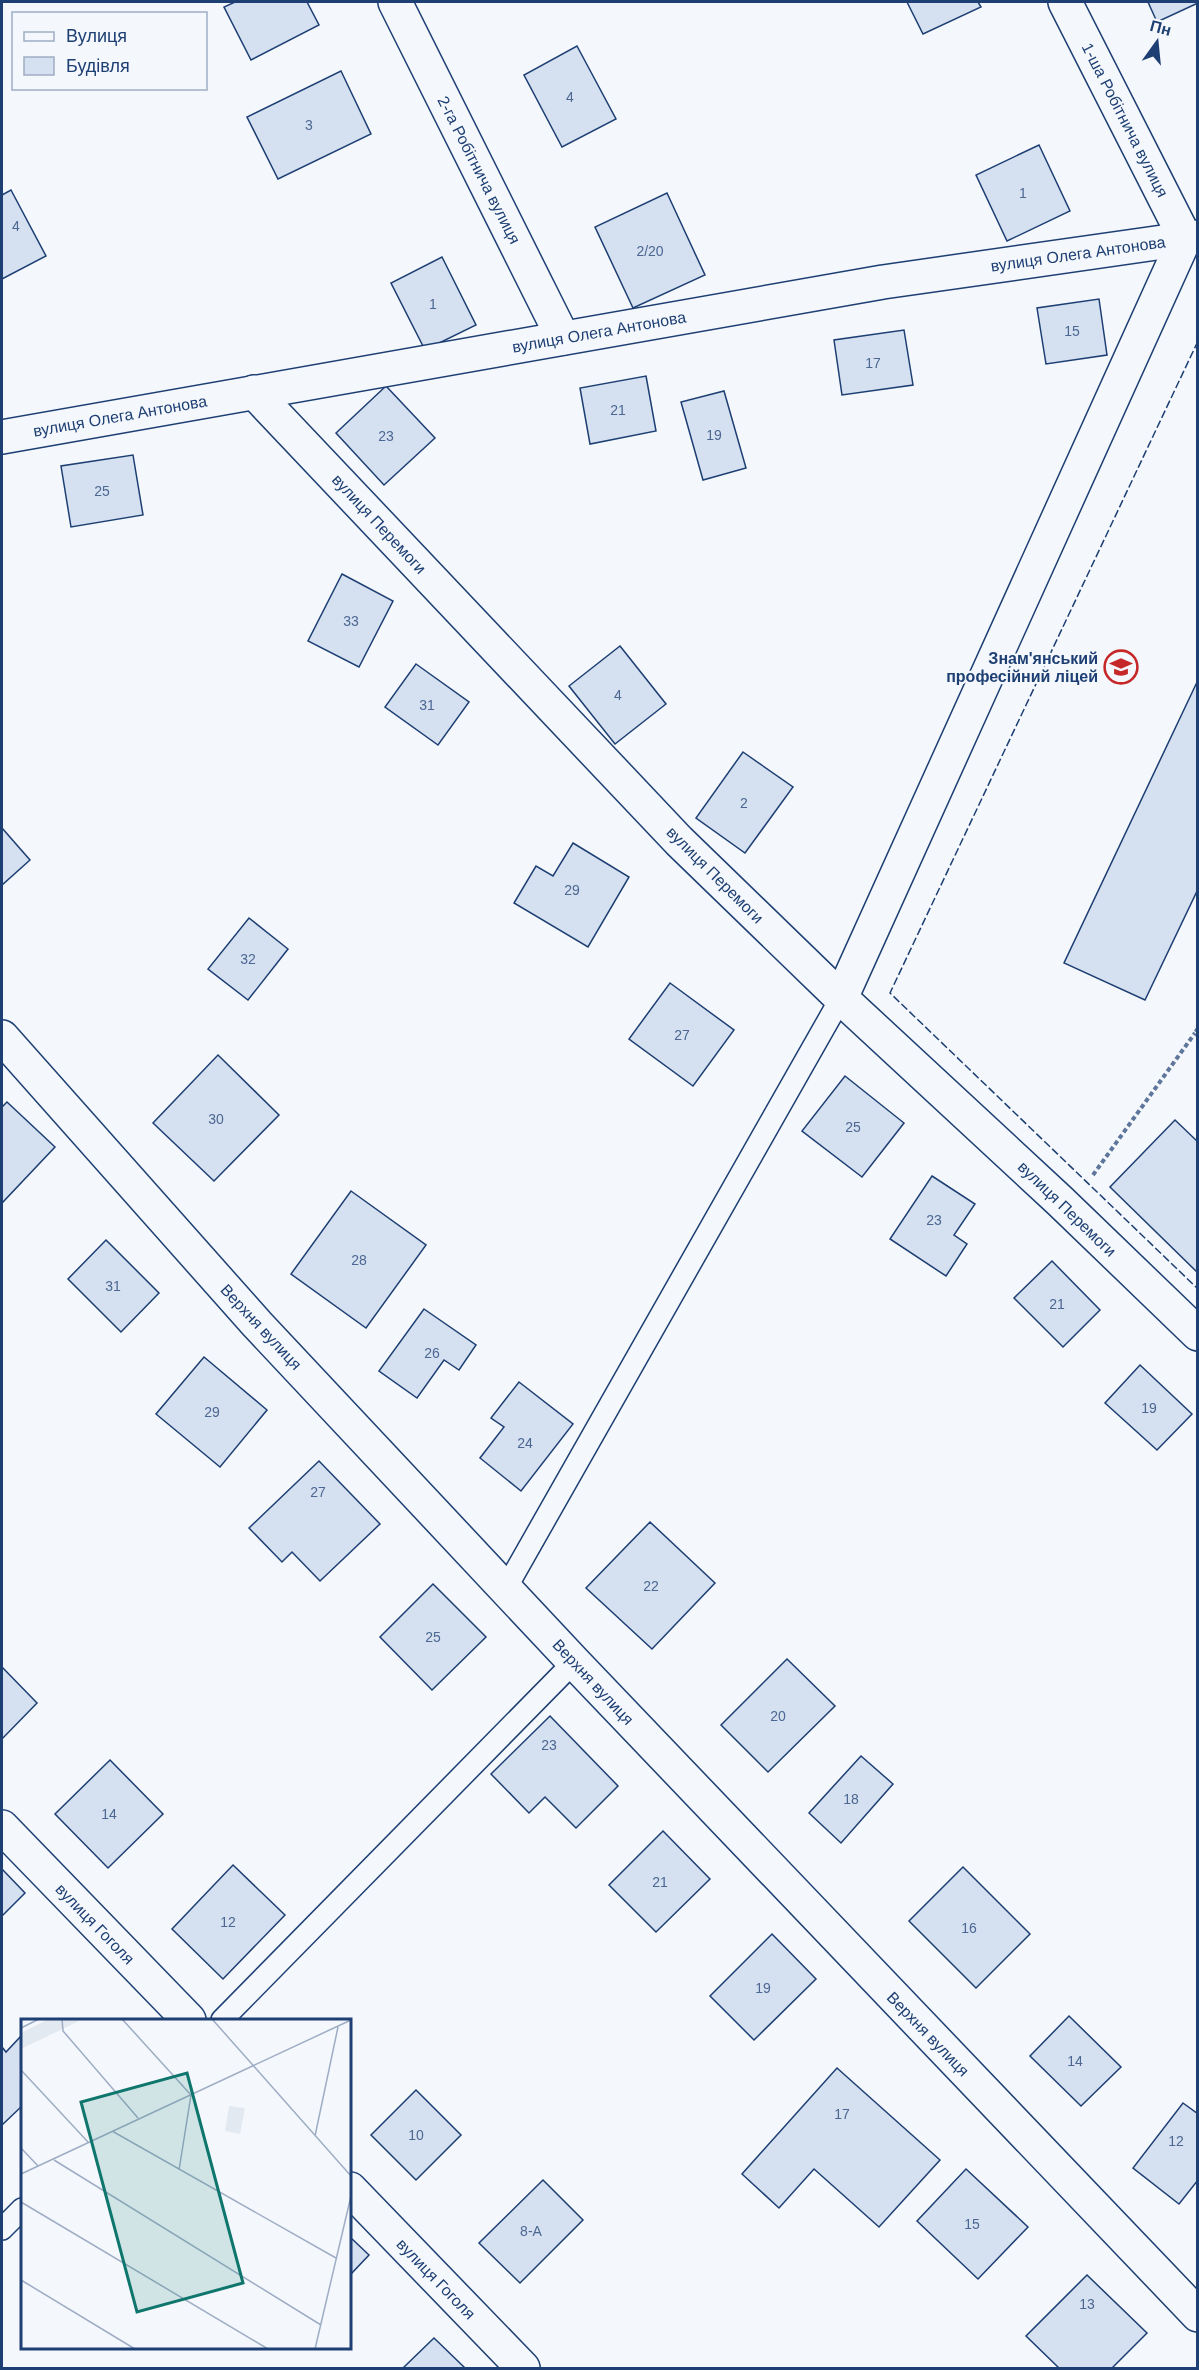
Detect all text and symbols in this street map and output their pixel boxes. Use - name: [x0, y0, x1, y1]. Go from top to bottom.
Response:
- legend: [12, 12, 207, 90]
- north arrow: [1127, 12, 1187, 72]
- text: Пн: [1148, 17, 1173, 39]
- text: Вулиця: [66, 26, 127, 46]
- street label: 1-ша Робітнича вулиця: [1079, 40, 1171, 200]
- text: Будівля: [66, 56, 130, 76]
- house number: 4: [566, 89, 574, 105]
- street label: 2-га Робітнича вулиця: [434, 93, 524, 247]
- house number: 3: [305, 117, 313, 133]
- house number: 1: [1019, 185, 1027, 201]
- house number: 4: [12, 218, 20, 234]
- street label: вулиця Олега Антонова: [990, 233, 1167, 275]
- house number: 2/20: [636, 243, 664, 259]
- house number: 1: [429, 296, 437, 312]
- street label: вулиця Олега Антонова: [511, 308, 687, 356]
- house number: 15: [1064, 323, 1080, 339]
- house number: 17: [865, 355, 881, 371]
- street label: вулиця Олега Антонова: [32, 392, 208, 440]
- house number: 21: [610, 402, 626, 418]
- house number: 19: [706, 427, 722, 443]
- house number: 23: [378, 428, 394, 444]
- street label: вулиця Перемоги: [329, 471, 429, 577]
- house number: 25: [94, 483, 110, 499]
- house number: 33: [343, 613, 359, 629]
- school or university icon: Знам'янський професійний ліцей: [1103, 649, 1139, 685]
- place label: Знам'янський професійний ліцей: [946, 650, 1098, 685]
- house number: 4: [614, 687, 622, 703]
- house number: 31: [419, 697, 435, 713]
- house number: 2: [740, 795, 748, 811]
- street label: вулиця Перемоги: [663, 823, 767, 927]
- house number: 29: [564, 882, 580, 898]
- house number: 32: [240, 951, 256, 967]
- house number: 27: [674, 1027, 690, 1043]
- house number: 30: [208, 1111, 224, 1127]
- house number: 25: [845, 1119, 861, 1135]
- street label: вулиця Перемоги: [1015, 1158, 1119, 1260]
- house number: 23: [926, 1212, 942, 1228]
- house number: 28: [351, 1252, 367, 1268]
- house number: 31: [105, 1278, 121, 1294]
- street label: Верхня вулиця: [217, 1281, 305, 1373]
- house number: 21: [1049, 1296, 1065, 1312]
- house number: 26: [424, 1345, 440, 1361]
- house number: 19: [1141, 1400, 1157, 1416]
- house number: 29: [204, 1404, 220, 1420]
- house number: 24: [517, 1435, 533, 1451]
- house number: 27: [310, 1484, 326, 1500]
- house number: 22: [643, 1578, 659, 1594]
- house number: 25: [425, 1629, 441, 1645]
- street label: Верхня вулиця: [549, 1636, 637, 1728]
- house number: 20: [770, 1708, 786, 1724]
- house number: 23: [541, 1737, 557, 1753]
- house number: 18: [843, 1791, 859, 1807]
- house number: 14: [101, 1806, 117, 1822]
- house number: 21: [652, 1874, 668, 1890]
- street label: вулиця Гоголя: [52, 1880, 138, 1968]
- house number: 12: [220, 1914, 236, 1930]
- house number: 16: [961, 1920, 977, 1936]
- house number: 19: [755, 1980, 771, 1996]
- street label: Верхня вулиця: [884, 1988, 972, 2080]
- inset map: [21, 2019, 351, 2349]
- house number: 14: [1067, 2053, 1083, 2069]
- house number: 17: [834, 2106, 850, 2122]
- house number: 10: [408, 2127, 424, 2143]
- house number: 12: [1168, 2133, 1184, 2149]
- house number: 15: [964, 2216, 980, 2232]
- house number: 8-А: [520, 2223, 543, 2239]
- street label: вулиця Гоголя: [393, 2235, 479, 2323]
- house number: 13: [1079, 2296, 1095, 2312]

